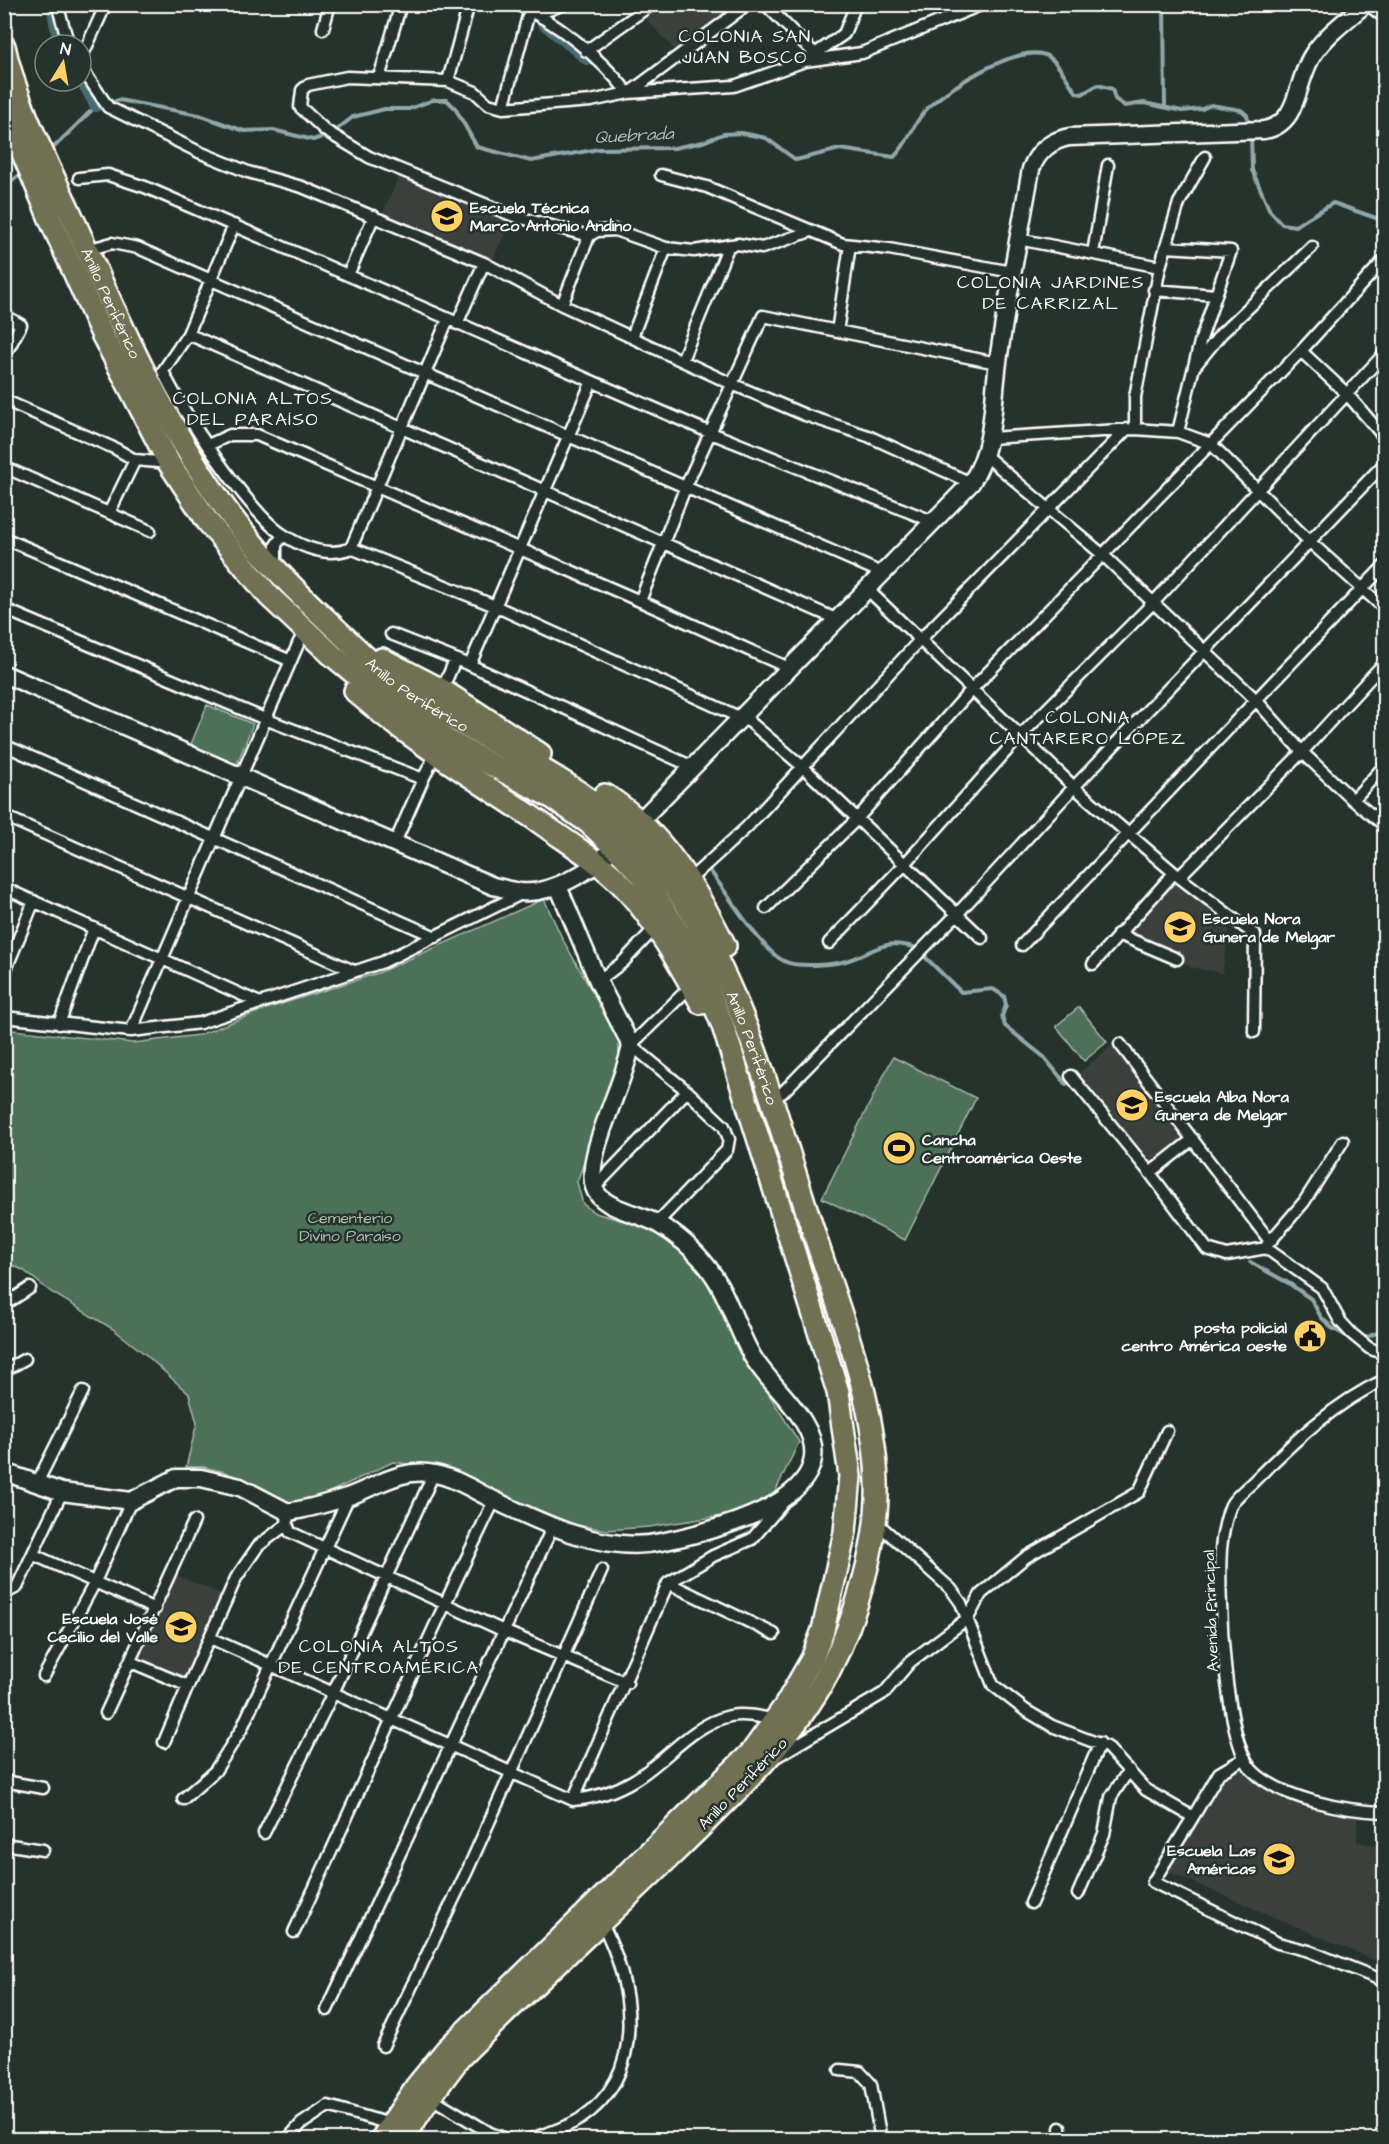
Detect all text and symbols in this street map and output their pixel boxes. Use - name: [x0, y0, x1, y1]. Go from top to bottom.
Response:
- district label: COLONIA SAN JUAN BOSCO: [679, 24, 811, 70]
- north arrow: [33, 33, 93, 93]
- text: N: [59, 38, 73, 61]
- water label: Quebrada: [594, 121, 675, 150]
- place label: Escuela Técnica Marco Antonio Andino: [470, 197, 632, 237]
- school or university icon: Escuela Técnica Marco Antonio Andino: [429, 198, 465, 234]
- street label: Anillo Periférico: [75, 244, 146, 362]
- district label: COLONIA JARDINES DE CARRIZAL: [957, 270, 1145, 316]
- district label: COLONIA ALTOS DEL PARAÍSO: [173, 386, 333, 432]
- street label: Anillo Periférico: [361, 653, 472, 738]
- district label: COLONIA CANTARERO LÓPEZ: [989, 705, 1187, 751]
- place label: Escuela Nora Gunera de Melgar: [1203, 908, 1335, 950]
- school or university icon: Escuela Nora Gunera de Melgar: [1162, 909, 1198, 945]
- street label: Anillo Periférico: [721, 988, 783, 1108]
- place label: Escuela Alba Nora Gunera de Melgar: [1155, 1086, 1290, 1128]
- school or university icon: Escuela Alba Nora Gunera de Melgar: [1114, 1087, 1150, 1123]
- place label: Cancha Centroamérica Oeste: [922, 1129, 1082, 1169]
- sports icon: Cancha Centroamérica Oeste: [881, 1130, 917, 1166]
- park label: Cementerio Divino Paraíso: [299, 1207, 401, 1247]
- place label: posta policial centro América oeste: [1121, 1317, 1287, 1357]
- public building icon: posta policial centro América oeste: [1292, 1318, 1328, 1354]
- street label: Avenida Principal: [1198, 1550, 1224, 1672]
- place label: Escuela José Cecilio del Valle: [47, 1608, 158, 1648]
- school or university icon: Escuela José Cecilio del Valle: [163, 1609, 199, 1645]
- district label: COLONIA ALTOS DE CENTROAMÉRICA: [278, 1634, 480, 1680]
- street label: Anillo Periférico: [693, 1733, 792, 1834]
- place label: Escuela Las Américas: [1167, 1840, 1256, 1880]
- school or university icon: Escuela Las Américas: [1261, 1841, 1297, 1877]

